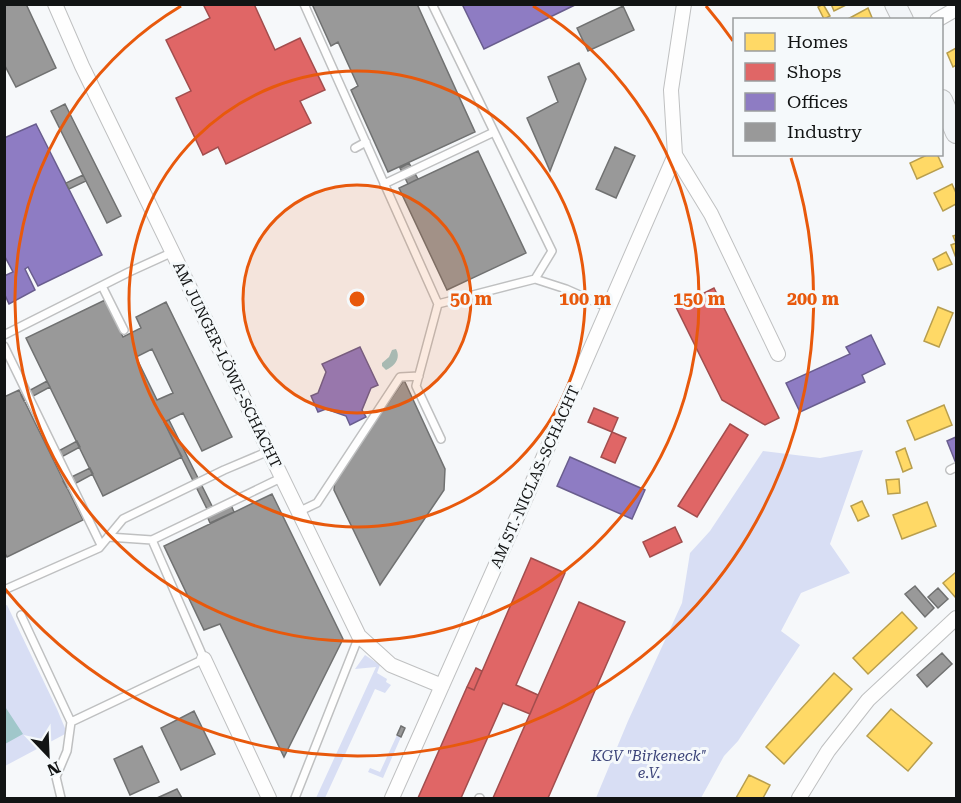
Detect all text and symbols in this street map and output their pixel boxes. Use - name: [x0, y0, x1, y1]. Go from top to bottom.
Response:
- legend: [733, 18, 943, 156]
- text: Homes: [787, 31, 848, 52]
- text: Shops: [787, 61, 841, 82]
- text: Offices: [787, 91, 848, 112]
- text: Industry: [787, 121, 862, 142]
- street label: AM JUNGER-LÖWE-SCHACHT: [169, 259, 285, 471]
- text: 50 m: [450, 288, 493, 309]
- text: 100 m: [559, 288, 612, 309]
- text: 150 m: [673, 288, 726, 309]
- text: 200 m: [787, 288, 840, 309]
- centre of rings: [347, 289, 367, 309]
- street label: AM ST.-NICLAS-SCHACHT: [487, 383, 583, 571]
- north arrow: [18, 725, 78, 785]
- park label: KGV "Birkeneck" e.V.: [590, 747, 707, 782]
- text: N: [44, 757, 63, 780]

